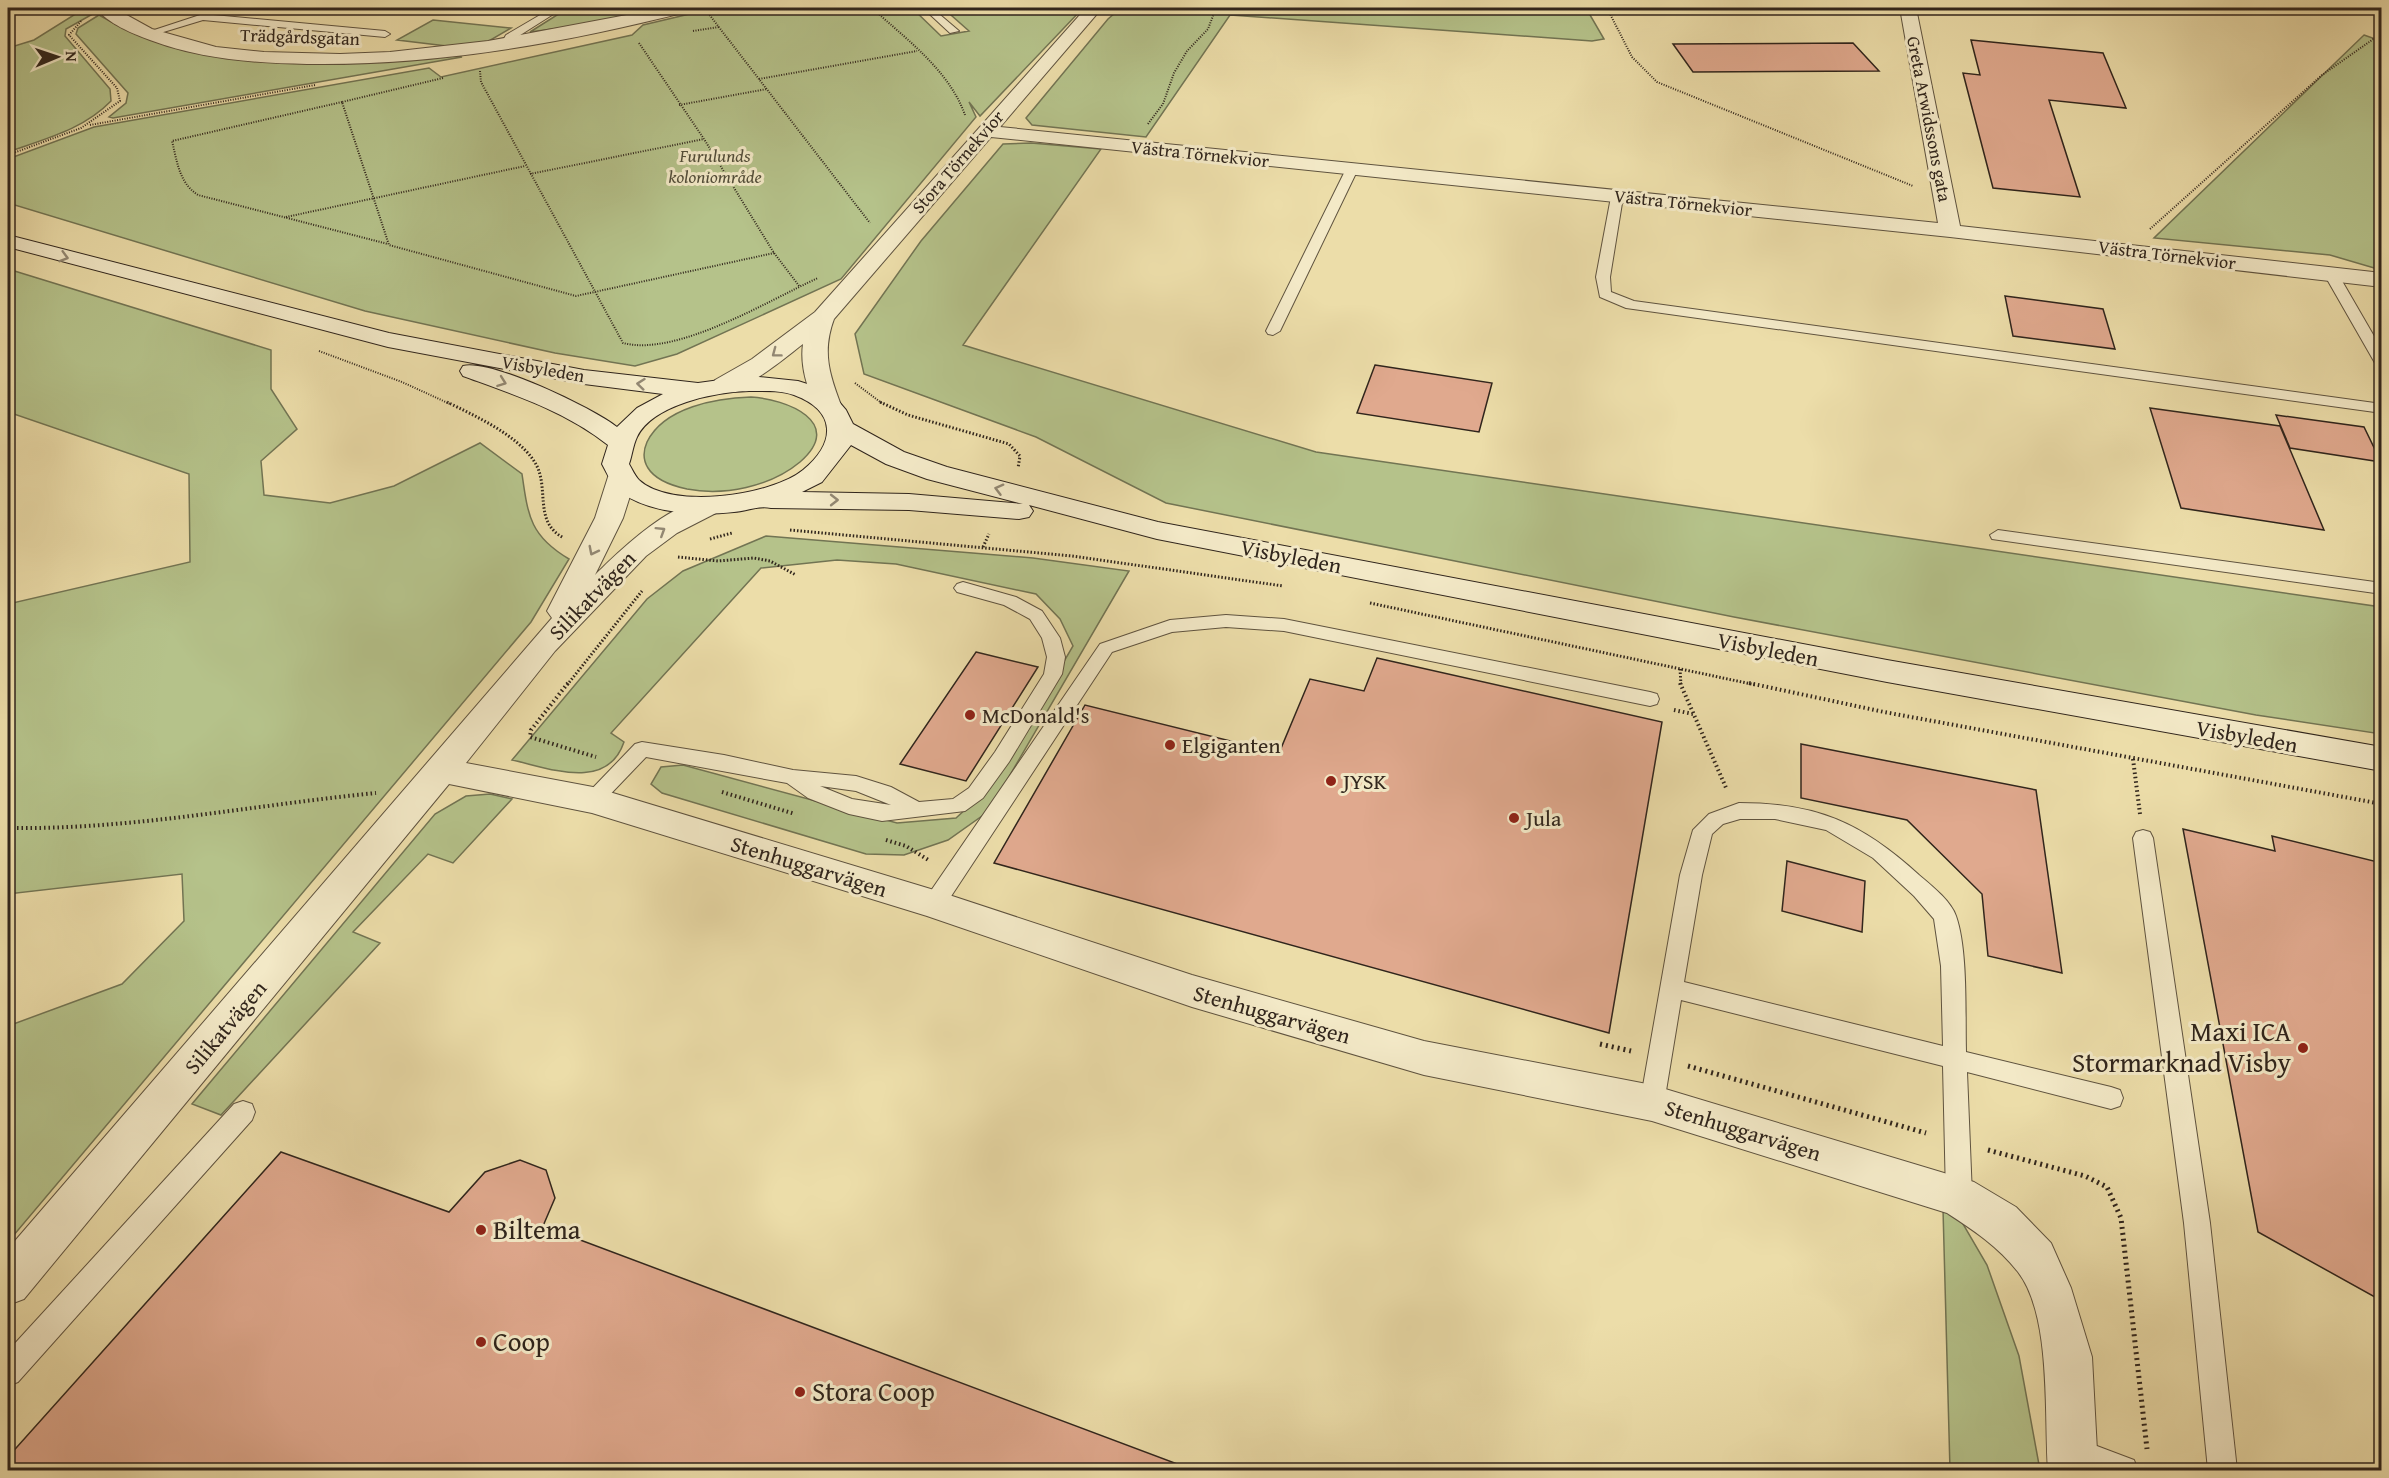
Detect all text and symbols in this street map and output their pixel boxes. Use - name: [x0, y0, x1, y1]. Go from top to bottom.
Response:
- street label: Trädgårdsgatan: [240, 21, 360, 52]
- north arrow: [27, 27, 87, 87]
- street label: Greta Arwidssons gata: [1900, 34, 1959, 204]
- text: N: [60, 51, 84, 63]
- street label: Stora Törnekvior: [905, 104, 1011, 219]
- street label: Västra Törnekvior: [1130, 133, 1271, 174]
- park label: Furulunds koloniområde: [668, 142, 762, 190]
- street label: Västra Törnekvior: [1613, 182, 1754, 223]
- street label: Västra Törnekvior: [2097, 233, 2238, 276]
- one-way arrow: [58, 250, 69, 262]
- one-way arrow: [772, 345, 783, 356]
- street label: Visbyleden: [499, 348, 587, 389]
- one-way arrow: [496, 375, 507, 388]
- one-way arrow: [636, 378, 646, 391]
- one-way arrow: [994, 484, 1004, 497]
- one-way arrow: [830, 494, 839, 506]
- one-way arrow: [655, 527, 666, 538]
- street label: Visbyleden: [1238, 531, 1345, 582]
- street label: Silikatvägen: [541, 543, 643, 647]
- one-way arrow: [589, 544, 601, 555]
- street label: Visbyleden: [1715, 624, 1822, 675]
- place label: McDonald's: [982, 699, 1089, 731]
- marker: McDonald's: [963, 708, 977, 722]
- street label: Visbyleden: [2194, 711, 2301, 761]
- place label: Elgiganten: [1182, 729, 1281, 761]
- marker: Elgiganten: [1163, 738, 1177, 752]
- place label: JYSK: [1340, 765, 1386, 797]
- marker: JYSK: [1324, 774, 1338, 788]
- place label: Jula: [1523, 802, 1562, 834]
- marker: Jula: [1507, 811, 1521, 825]
- street label: Stenhuggarvägen: [727, 827, 892, 905]
- street label: Silikatvägen: [176, 973, 274, 1081]
- street label: Stenhuggarvägen: [1190, 976, 1355, 1052]
- place label: Maxi ICA Stormarknad Visby: [2072, 1011, 2292, 1082]
- marker: Maxi ICA Stormarknad Visby: [2296, 1041, 2310, 1055]
- street label: Stenhuggarvägen: [1661, 1091, 1826, 1169]
- place label: Biltema: [493, 1209, 581, 1249]
- marker: Biltema: [474, 1223, 488, 1237]
- place label: Coop: [493, 1321, 550, 1361]
- marker: Coop: [474, 1335, 488, 1349]
- place label: Stora Coop: [812, 1371, 935, 1411]
- marker: Stora Coop: [793, 1385, 807, 1399]

